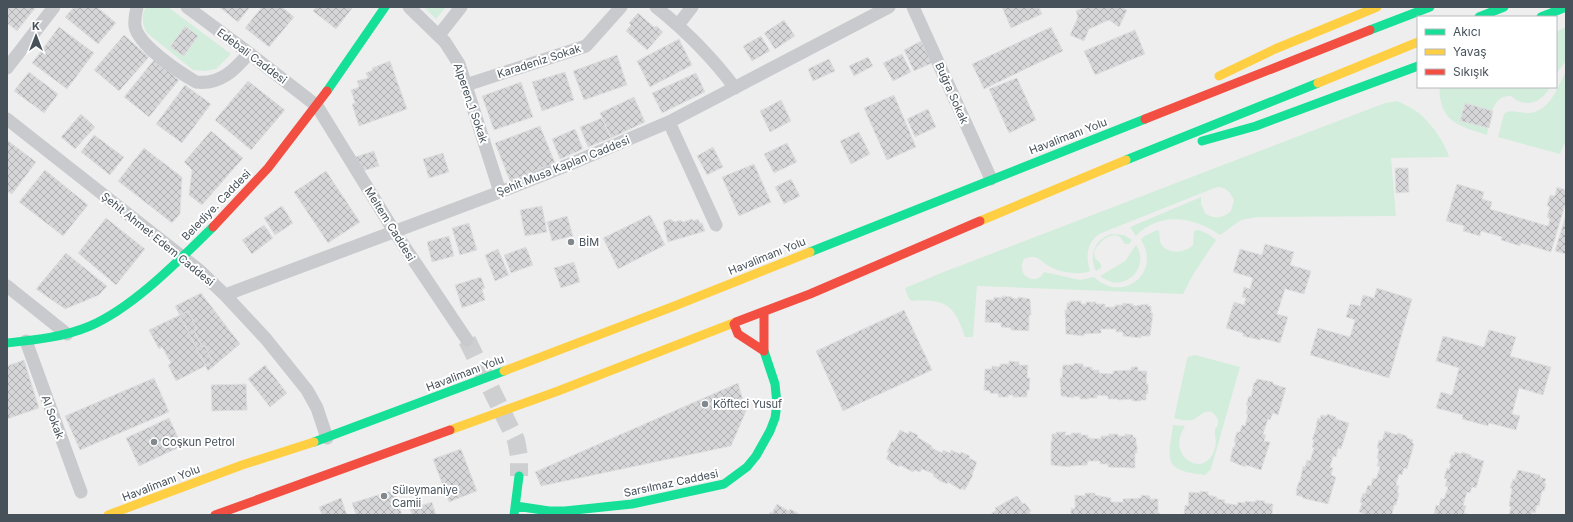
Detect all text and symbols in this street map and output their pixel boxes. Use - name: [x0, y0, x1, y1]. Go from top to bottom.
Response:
- north arrow: [16, 16, 56, 56]
- legend: [1417, 16, 1557, 88]
- text: K: [32, 19, 40, 33]
- text: Akıcı: [1453, 24, 1481, 39]
- street label: Edebali Caddesi: [214, 25, 290, 87]
- street label: Karadeniz Sokak: [495, 41, 583, 81]
- text: Yavaş: [1453, 44, 1487, 59]
- street label: Buğra Sokak: [932, 60, 972, 126]
- street label: Alperen_1 Sokak: [451, 61, 491, 145]
- text: Sıkışık: [1453, 64, 1489, 79]
- street label: Havalimanı Yolu: [1027, 115, 1109, 157]
- street label: Şehit Musa Kaplan Caddesi: [494, 133, 632, 199]
- street label: Belediye. Caddesi: [179, 167, 253, 243]
- street label: Meltem Caddesi: [362, 185, 418, 263]
- street label: Şehit Ahmet Edem Caddesi: [99, 189, 217, 289]
- street label: Havalimanı Yolu: [726, 234, 808, 278]
- place label: BİM: [579, 235, 599, 249]
- marker: BİM: [566, 237, 576, 247]
- street label: Havalimanı Yolu: [424, 352, 506, 394]
- street label: Al Sokak: [39, 393, 67, 441]
- place label: Köfteci Yusuf: [713, 397, 782, 411]
- marker: Köfteci Yusuf: [700, 399, 710, 409]
- place label: Coşkun Petrol: [162, 435, 235, 449]
- marker: Coşkun Petrol: [149, 437, 159, 447]
- street label: Havalimanı Yolu: [120, 462, 202, 504]
- street label: Sarsılmaz Caddesi: [623, 466, 719, 500]
- place label: Süleymaniye Camii: [392, 483, 458, 510]
- marker: Süleymaniye Camii: [379, 491, 389, 501]

